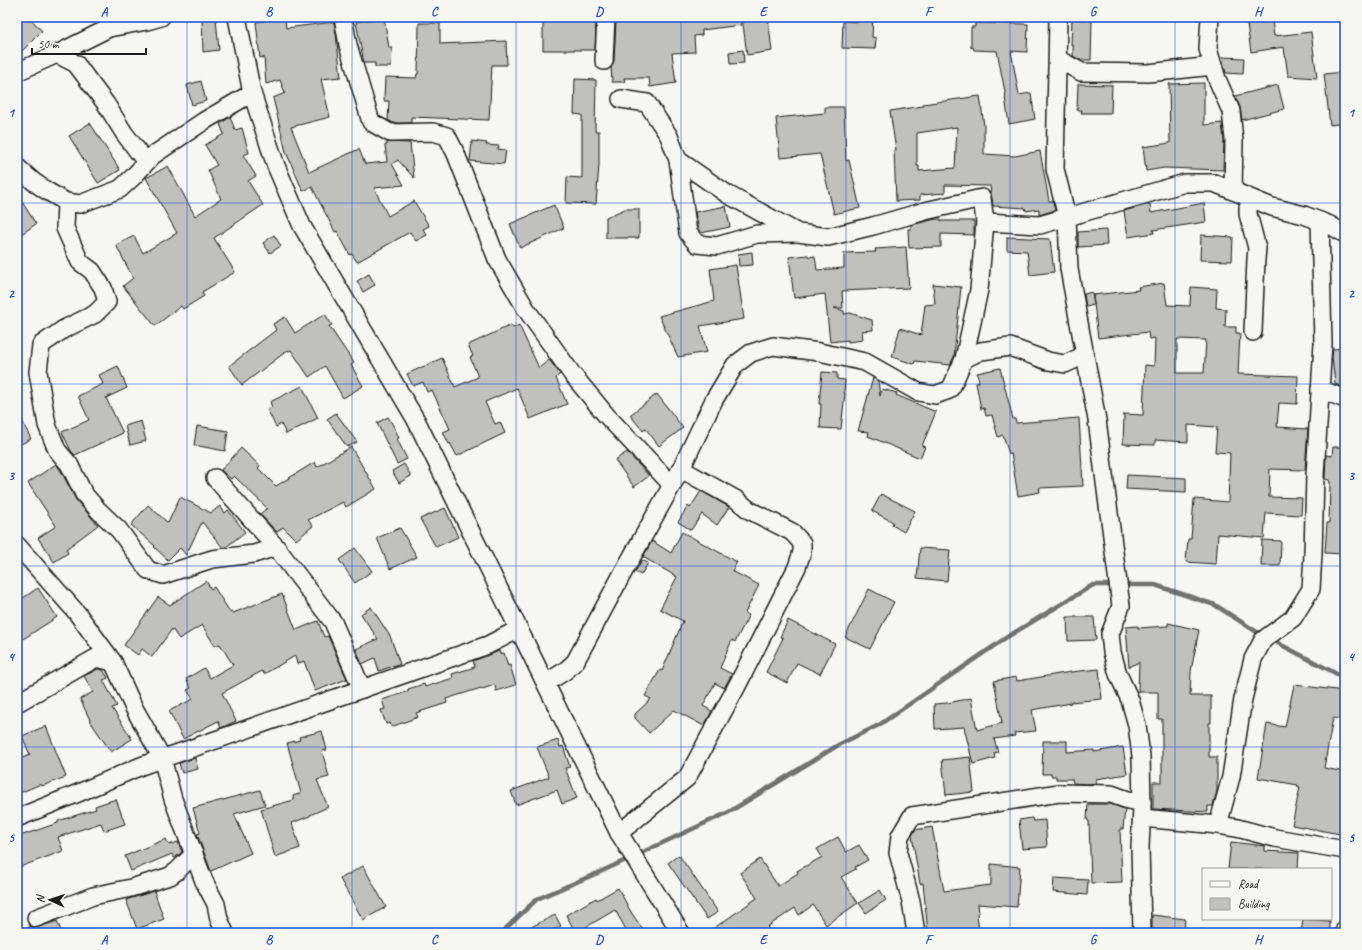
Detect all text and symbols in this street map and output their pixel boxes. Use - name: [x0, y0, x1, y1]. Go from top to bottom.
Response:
- text: A: [101, 4, 109, 20]
- text: B: [266, 4, 274, 20]
- text: C: [431, 4, 439, 20]
- text: D: [595, 4, 604, 20]
- text: E: [760, 4, 769, 20]
- text: F: [925, 4, 934, 20]
- text: G: [1090, 4, 1098, 20]
- text: H: [1254, 4, 1264, 20]
- scale bar: [32, 30, 146, 56]
- text: 50 m: [38, 36, 60, 52]
- text: 1: [8, 105, 16, 121]
- text: 1: [1348, 105, 1356, 121]
- text: 2: [8, 286, 15, 302]
- text: 2: [1348, 286, 1355, 302]
- text: 3: [8, 468, 15, 484]
- text: 3: [1348, 468, 1355, 484]
- text: 4: [8, 649, 16, 665]
- text: 4: [1348, 649, 1356, 665]
- text: 5: [8, 830, 15, 846]
- text: 5: [1348, 830, 1355, 846]
- legend: [1202, 868, 1332, 920]
- text: Road: [1238, 876, 1260, 892]
- north arrow: [30, 880, 70, 920]
- text: N: [33, 894, 47, 903]
- text: Building: [1238, 896, 1270, 912]
- text: A: [101, 932, 109, 948]
- text: B: [266, 932, 274, 948]
- text: C: [431, 932, 439, 948]
- text: D: [595, 932, 604, 948]
- text: E: [760, 932, 769, 948]
- text: F: [925, 932, 934, 948]
- text: G: [1090, 932, 1098, 948]
- text: H: [1254, 932, 1264, 948]

